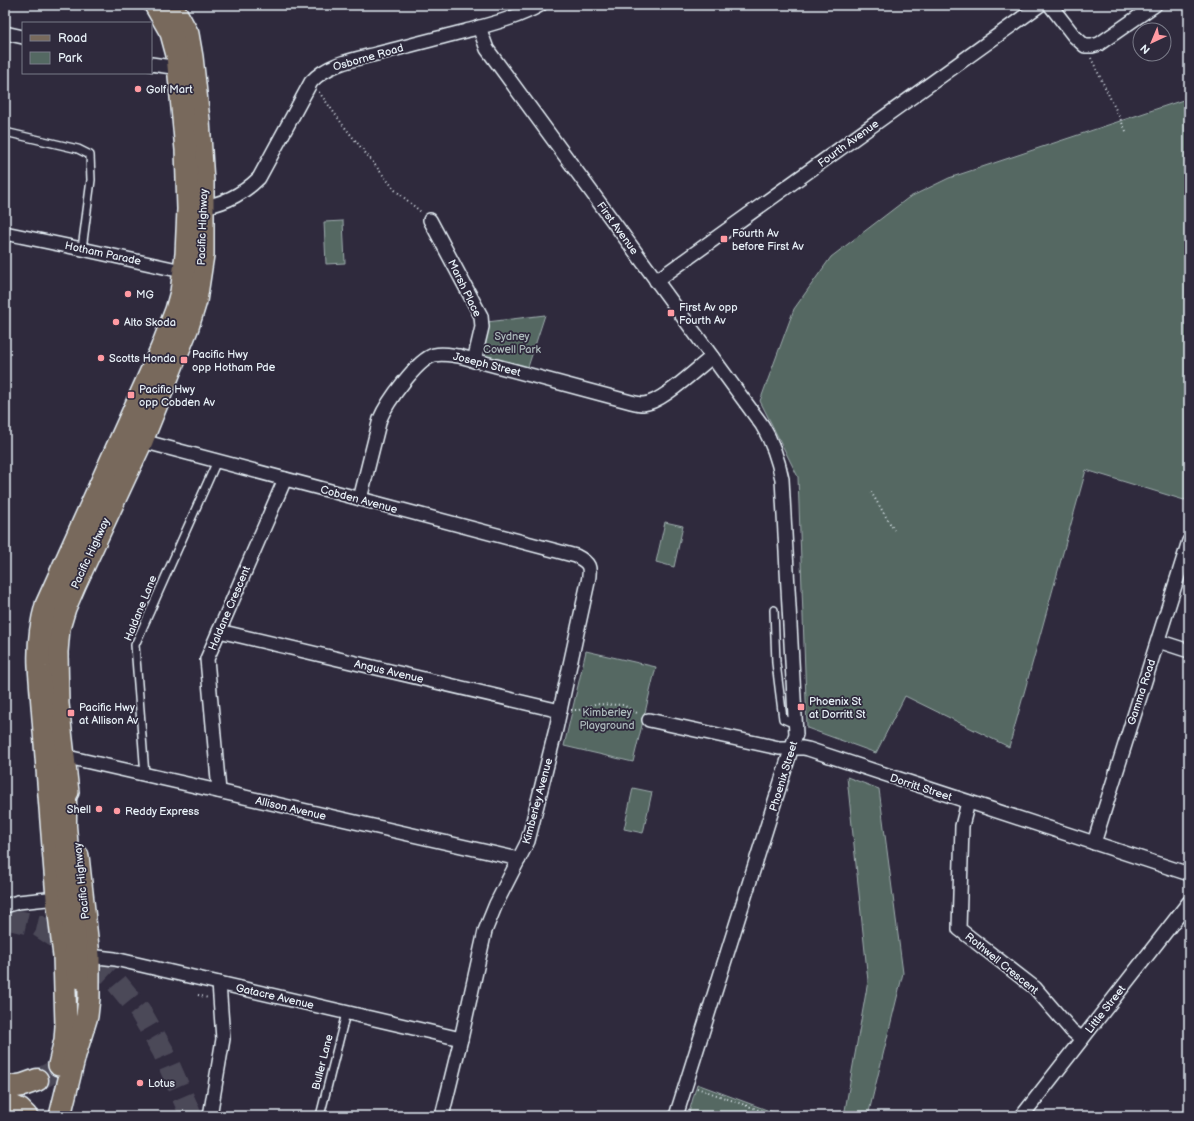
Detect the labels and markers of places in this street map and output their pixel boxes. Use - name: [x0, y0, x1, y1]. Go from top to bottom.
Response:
- place label: Golf Mart: [146, 83, 193, 96]
- marker: Golf Mart: [133, 84, 143, 94]
- place label: Fourth Av before First Av: [732, 227, 805, 253]
- marker: Fourth Av before First Av: [719, 234, 729, 244]
- place label: MG: [136, 288, 154, 301]
- marker: MG: [123, 289, 133, 299]
- place label: First Av opp Fourth Av: [679, 301, 738, 327]
- marker: First Av opp Fourth Av: [666, 308, 676, 318]
- place label: Alto Skoda: [124, 316, 176, 329]
- marker: Alto Skoda: [111, 317, 121, 327]
- place label: Pacific Hwy opp Hotham Pde: [192, 348, 276, 374]
- place label: Scotts Honda: [109, 352, 176, 365]
- marker: Scotts Honda: [96, 353, 106, 363]
- marker: Pacific Hwy opp Hotham Pde: [179, 355, 189, 365]
- place label: Pacific Hwy opp Cobden Av: [139, 383, 216, 409]
- marker: Pacific Hwy opp Cobden Av: [126, 390, 136, 400]
- place label: Phoenix St at Dorritt St: [809, 695, 866, 721]
- place label: Pacific Hwy at Allison Av: [79, 701, 139, 727]
- marker: Phoenix St at Dorritt St: [796, 702, 806, 712]
- marker: Pacific Hwy at Allison Av: [66, 708, 76, 718]
- place label: Shell: [67, 803, 91, 816]
- marker: Shell: [94, 804, 104, 814]
- place label: Reddy Express: [125, 805, 200, 818]
- marker: Reddy Express: [112, 806, 122, 816]
- place label: Lotus: [148, 1077, 176, 1090]
- marker: Lotus: [135, 1078, 145, 1088]

